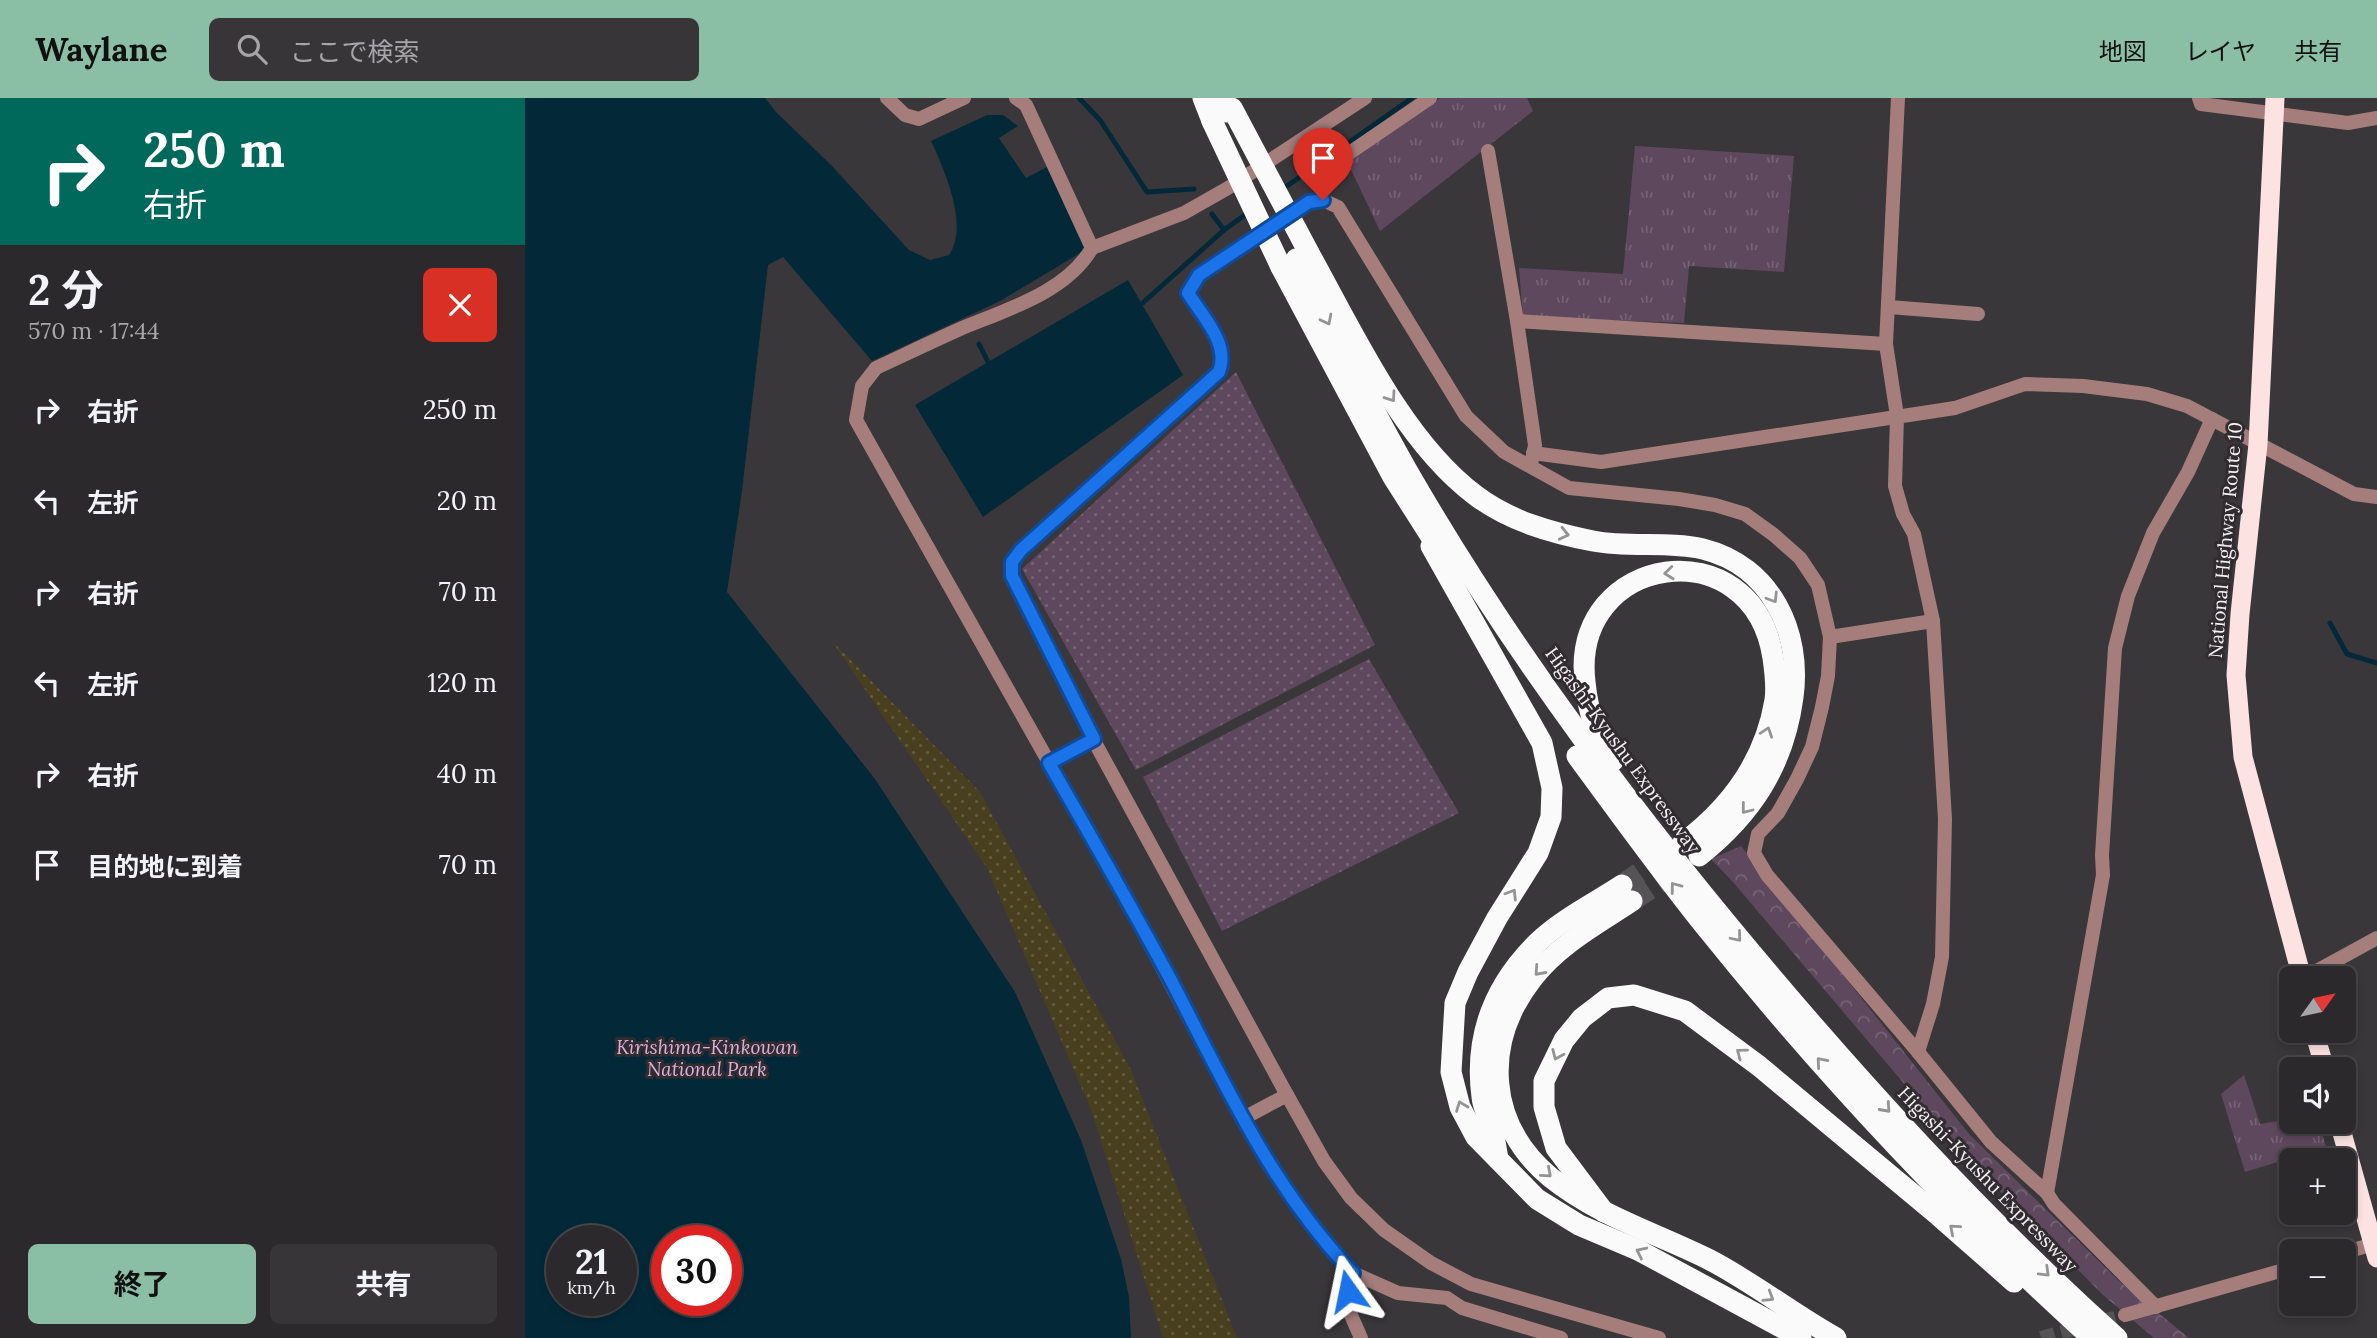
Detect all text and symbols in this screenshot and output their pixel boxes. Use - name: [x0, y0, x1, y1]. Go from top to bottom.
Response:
- search box: [209, 18, 699, 81]
- text: Waylane: [35, 28, 167, 70]
- icon: search: [233, 30, 271, 68]
- text: ここで検索: [289, 35, 419, 68]
- text: 地図: [2099, 36, 2147, 67]
- text: レイヤ: [2185, 36, 2256, 67]
- text: 共有: [2294, 36, 2342, 67]
- text: 250 m: [143, 118, 285, 180]
- icon: right: [28, 126, 119, 217]
- pin: [1293, 128, 1353, 200]
- icon: arrive: [1304, 139, 1342, 177]
- text: 右折: [143, 184, 207, 225]
- text: 2 分: [28, 263, 103, 317]
- button: close: [423, 268, 497, 342]
- one-way arrow: [1319, 313, 1333, 325]
- text: 570 m · 17:44: [28, 316, 160, 345]
- one-way arrow: [1383, 389, 1395, 402]
- icon: right: [28, 391, 66, 429]
- text: 250 m: [423, 393, 497, 426]
- text: 右折: [87, 395, 139, 428]
- street label: National Highway Route 10: [2203, 421, 2247, 659]
- icon: left: [28, 482, 66, 520]
- text: 20 m: [437, 484, 497, 517]
- text: 左折: [87, 486, 139, 519]
- one-way arrow: [1558, 526, 1570, 541]
- one-way arrow: [1663, 565, 1674, 580]
- icon: right: [28, 573, 66, 611]
- text: 70 m: [439, 575, 497, 608]
- text: 右折: [87, 577, 139, 610]
- one-way arrow: [1764, 590, 1777, 603]
- street label: Higashi-Kyushu Expressway: [1540, 642, 1706, 858]
- icon: left: [28, 664, 66, 702]
- text: 120 m: [427, 666, 497, 699]
- text: 左折: [87, 668, 139, 701]
- one-way arrow: [1759, 727, 1773, 739]
- icon: right: [28, 755, 66, 793]
- text: 40 m: [437, 757, 497, 790]
- text: 右折: [87, 759, 139, 792]
- one-way arrow: [1742, 801, 1755, 813]
- icon: arrive: [28, 846, 66, 884]
- text: 70 m: [439, 848, 497, 881]
- text: 目的地に到着: [87, 850, 243, 883]
- one-way arrow: [1671, 883, 1684, 895]
- one-way arrow: [1503, 889, 1516, 902]
- one-way arrow: [1729, 928, 1741, 941]
- one-way arrow: [1535, 963, 1547, 976]
- north arrow: [2279, 966, 2355, 1043]
- map controls: [2279, 966, 2356, 1316]
- park label: Kirishima-Kinkowan National Park: [616, 1035, 798, 1081]
- one-way arrow: [1551, 1048, 1565, 1060]
- one-way arrow: [1736, 1048, 1749, 1061]
- one-way arrow: [1817, 1057, 1829, 1070]
- button: sound: [2279, 1057, 2356, 1134]
- street label: Higashi-Kyushu Expressway: [1893, 1081, 2083, 1277]
- one-way arrow: [1456, 1100, 1470, 1112]
- one-way arrow: [1878, 1100, 1891, 1113]
- button: +: [2279, 1148, 2356, 1225]
- one-way arrow: [1539, 1165, 1552, 1177]
- speed limit sign: 30: [651, 1225, 742, 1316]
- one-way arrow: [1949, 1225, 1962, 1238]
- text: 21: [575, 1239, 608, 1284]
- button: −: [2279, 1239, 2356, 1316]
- button: 終了: [28, 1244, 256, 1324]
- button: 共有: [270, 1244, 497, 1324]
- one-way arrow: [1636, 1246, 1648, 1260]
- position arrow: [1311, 1254, 1385, 1328]
- one-way arrow: [2037, 1263, 2050, 1276]
- text: km/h: [567, 1276, 616, 1299]
- one-way arrow: [1761, 1288, 1774, 1301]

